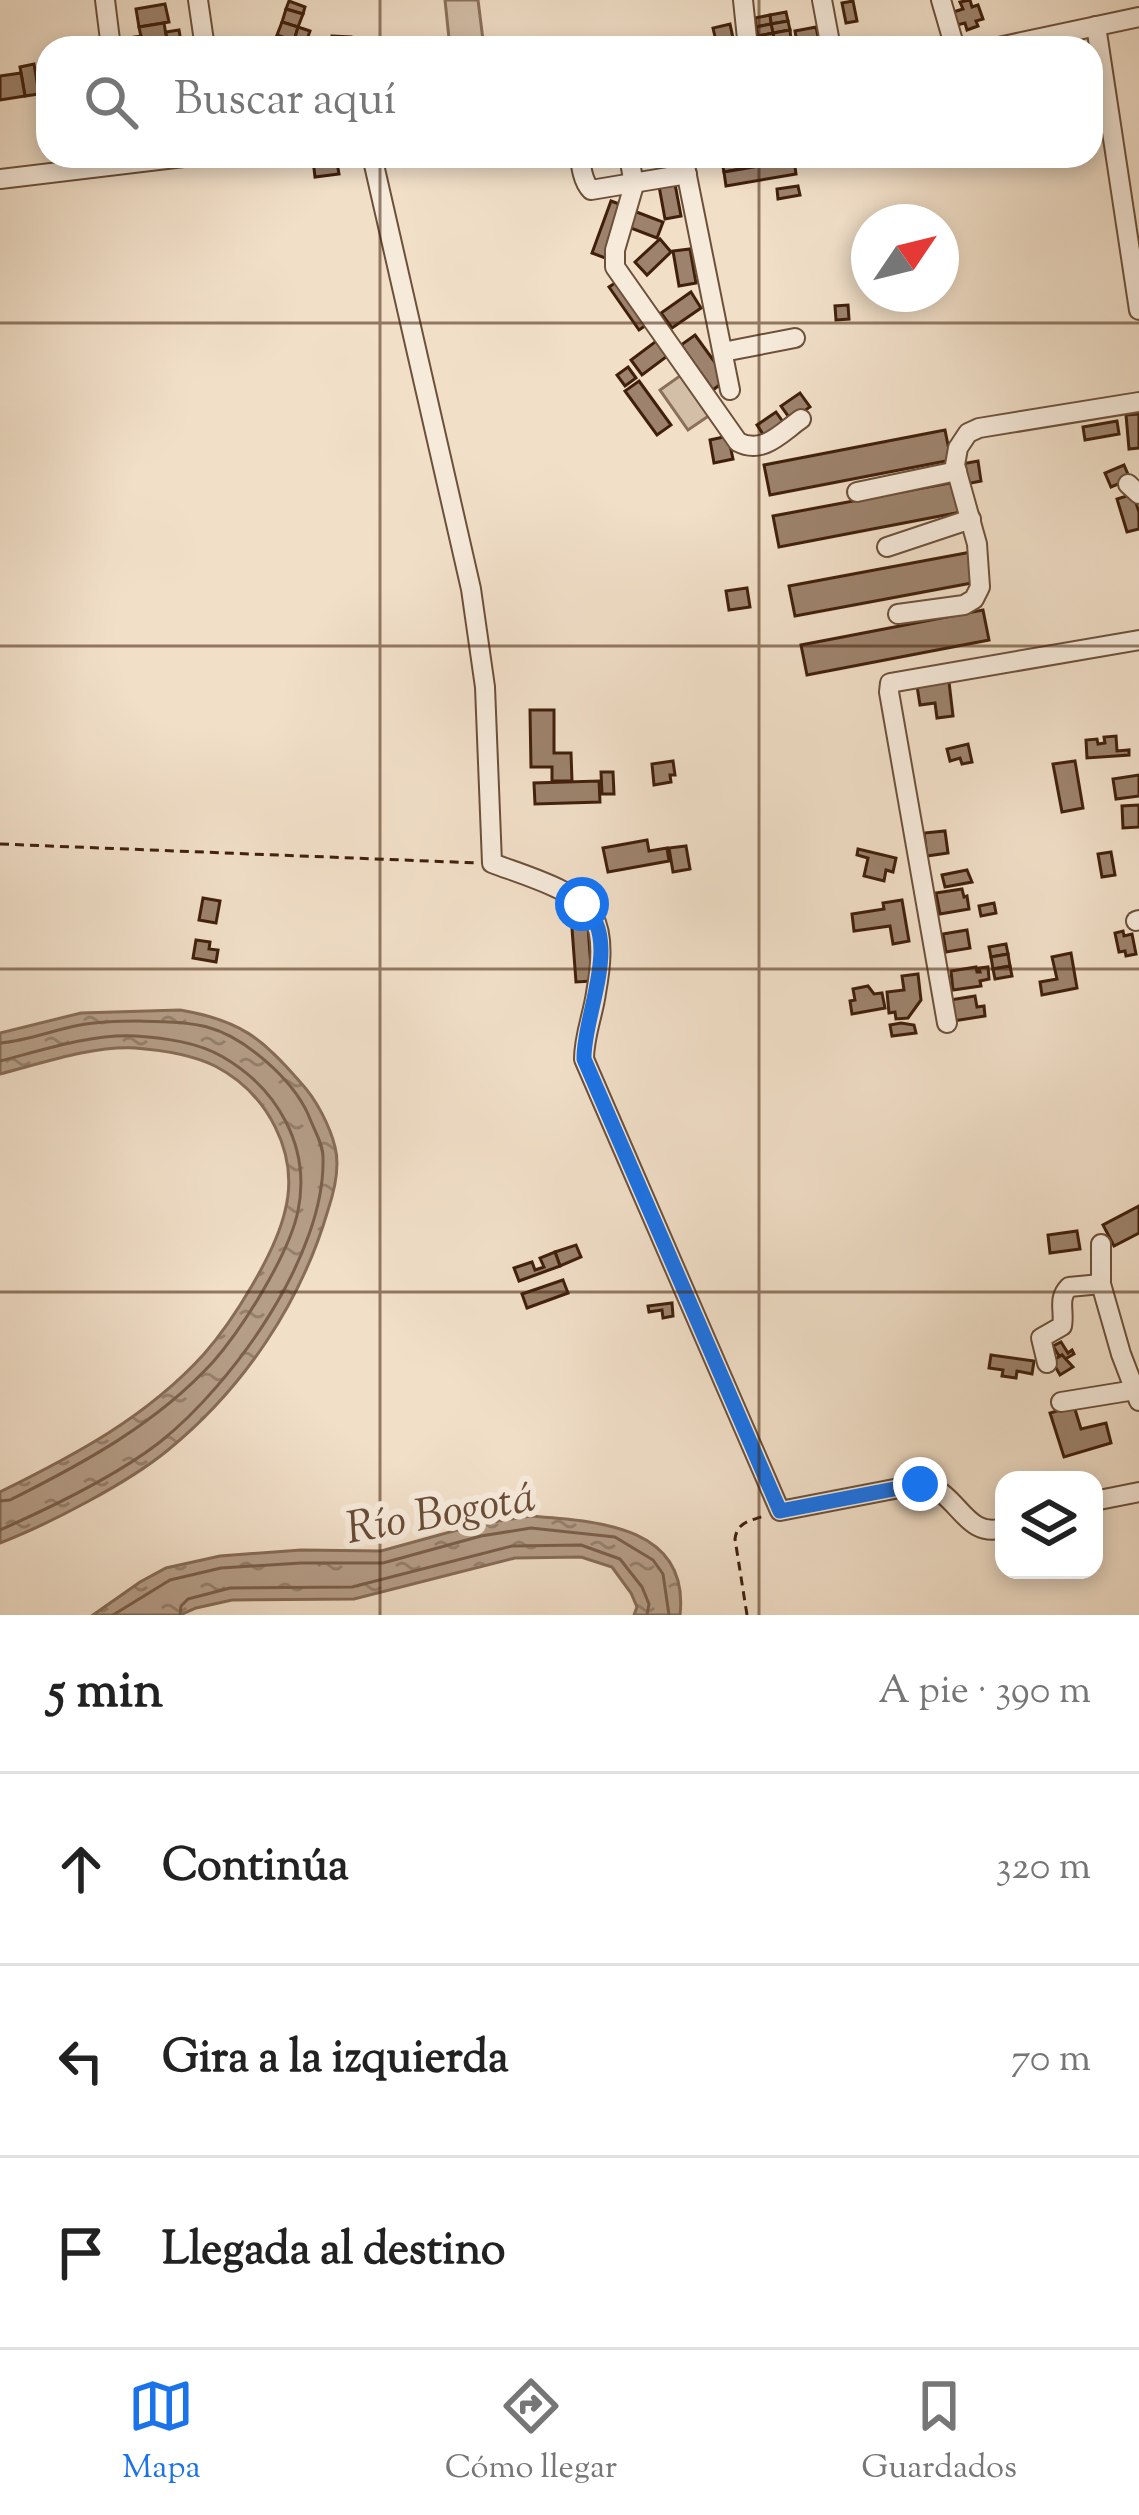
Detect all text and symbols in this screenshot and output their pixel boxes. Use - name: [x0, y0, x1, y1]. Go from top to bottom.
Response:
- search box: [36, 36, 1103, 168]
- icon: search: [78, 69, 144, 135]
- text: Buscar aquí: [174, 70, 396, 135]
- north arrow: [851, 204, 959, 312]
- route start: [555, 877, 609, 931]
- route end: [893, 1457, 947, 1511]
- water label: Río Bogotá: [341, 1467, 541, 1565]
- map controls: [995, 1471, 1103, 1579]
- button: layers: [995, 1471, 1103, 1579]
- text: 5 min: [48, 1657, 163, 1730]
- text: A pie · 390 m: [878, 1665, 1091, 1721]
- icon: ahead: [48, 1836, 114, 1902]
- text: Continúa: [162, 1836, 349, 1901]
- text: 320 m: [996, 1841, 1091, 1897]
- icon: left: [48, 2028, 114, 2094]
- text: Gira a la izquierda: [162, 2028, 509, 2093]
- text: 70 m: [1011, 2033, 1091, 2089]
- icon: arrive: [48, 2220, 114, 2286]
- text: Llegada al destino: [162, 2220, 506, 2285]
- tab: Mapa: [122, 2373, 201, 2493]
- tab: Cómo llegar: [445, 2373, 617, 2493]
- tab: Guardados: [861, 2373, 1017, 2493]

